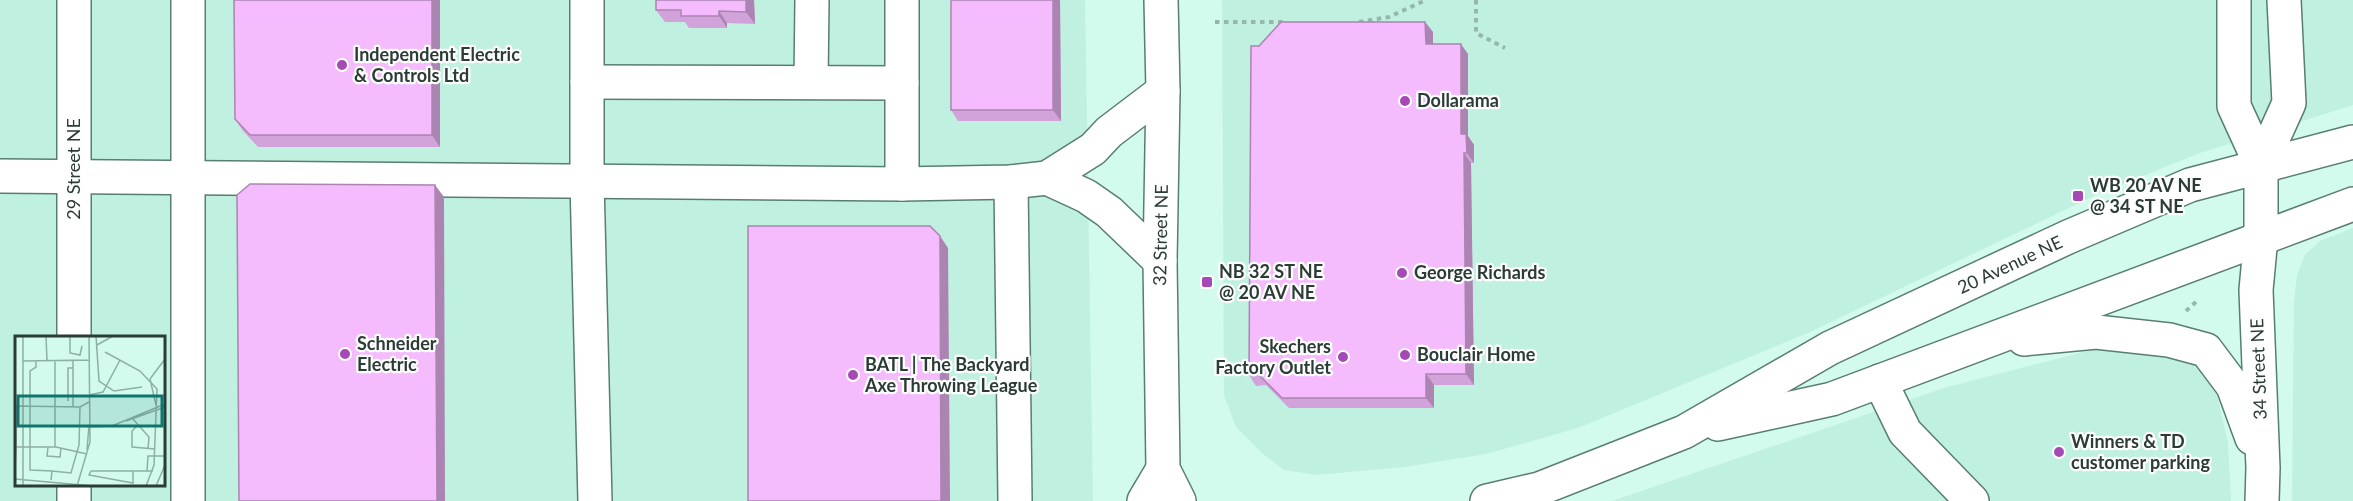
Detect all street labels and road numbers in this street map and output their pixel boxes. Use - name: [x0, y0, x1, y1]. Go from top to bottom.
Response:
- street label: 29 Street NE: [62, 118, 84, 220]
- street label: 32 Street NE: [1148, 184, 1172, 286]
- street label: 20 Avenue NE: [1954, 230, 2066, 298]
- street label: 34 Street NE: [2245, 318, 2271, 420]

